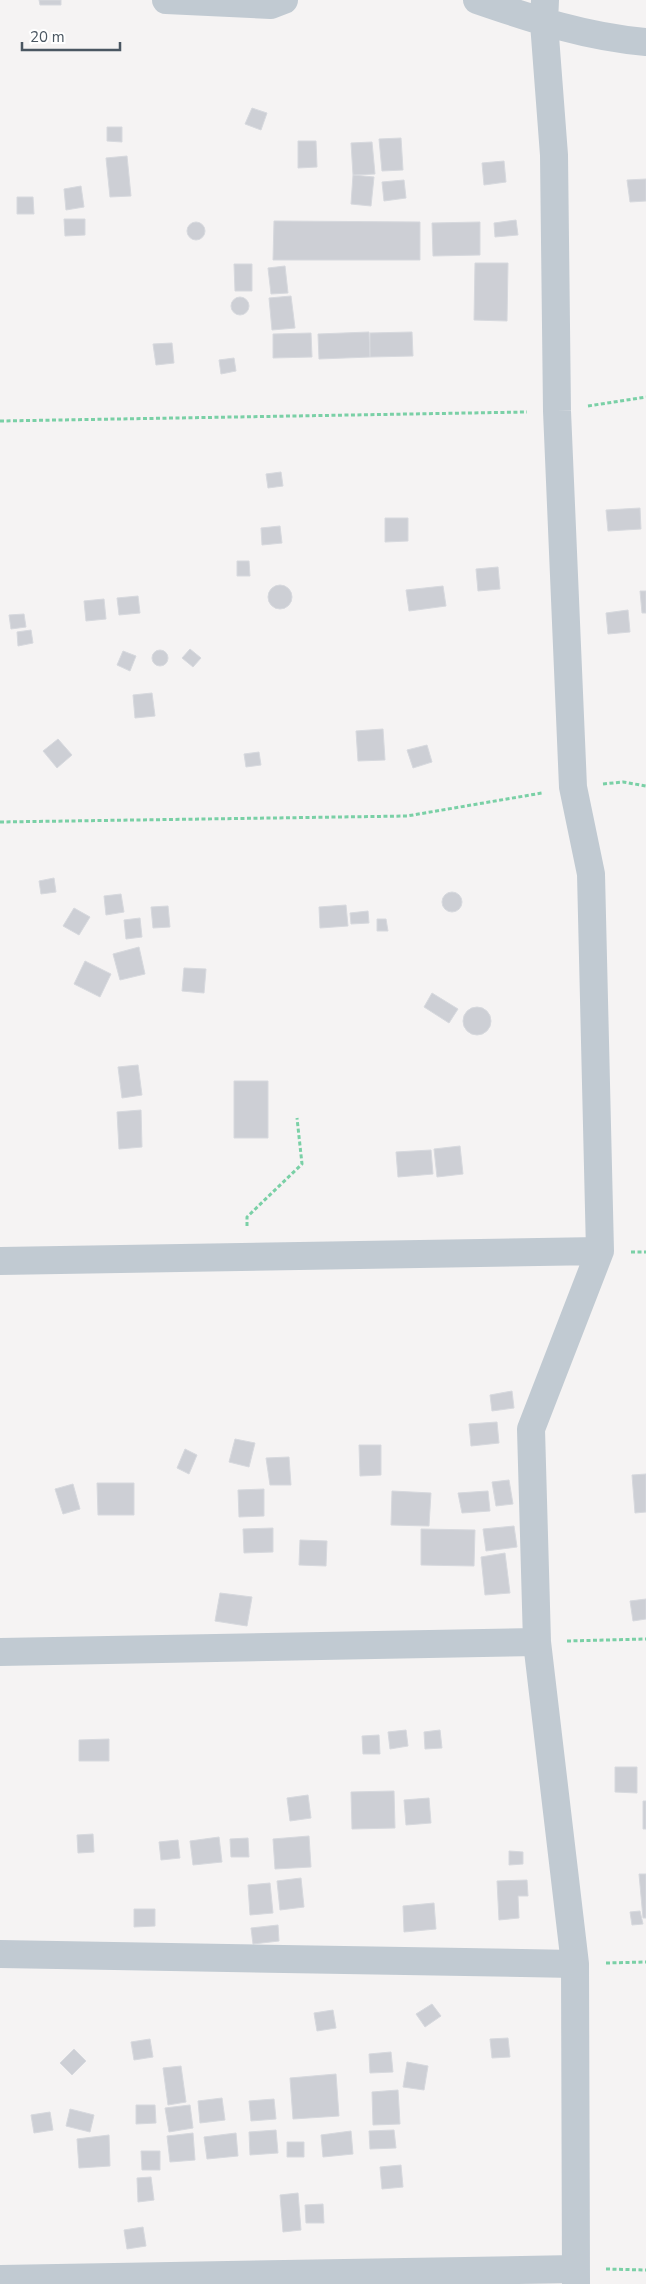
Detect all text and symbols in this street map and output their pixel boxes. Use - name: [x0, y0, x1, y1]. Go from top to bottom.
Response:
- scale bar: [22, 20, 120, 52]
- text: 20 m: [30, 27, 65, 47]

